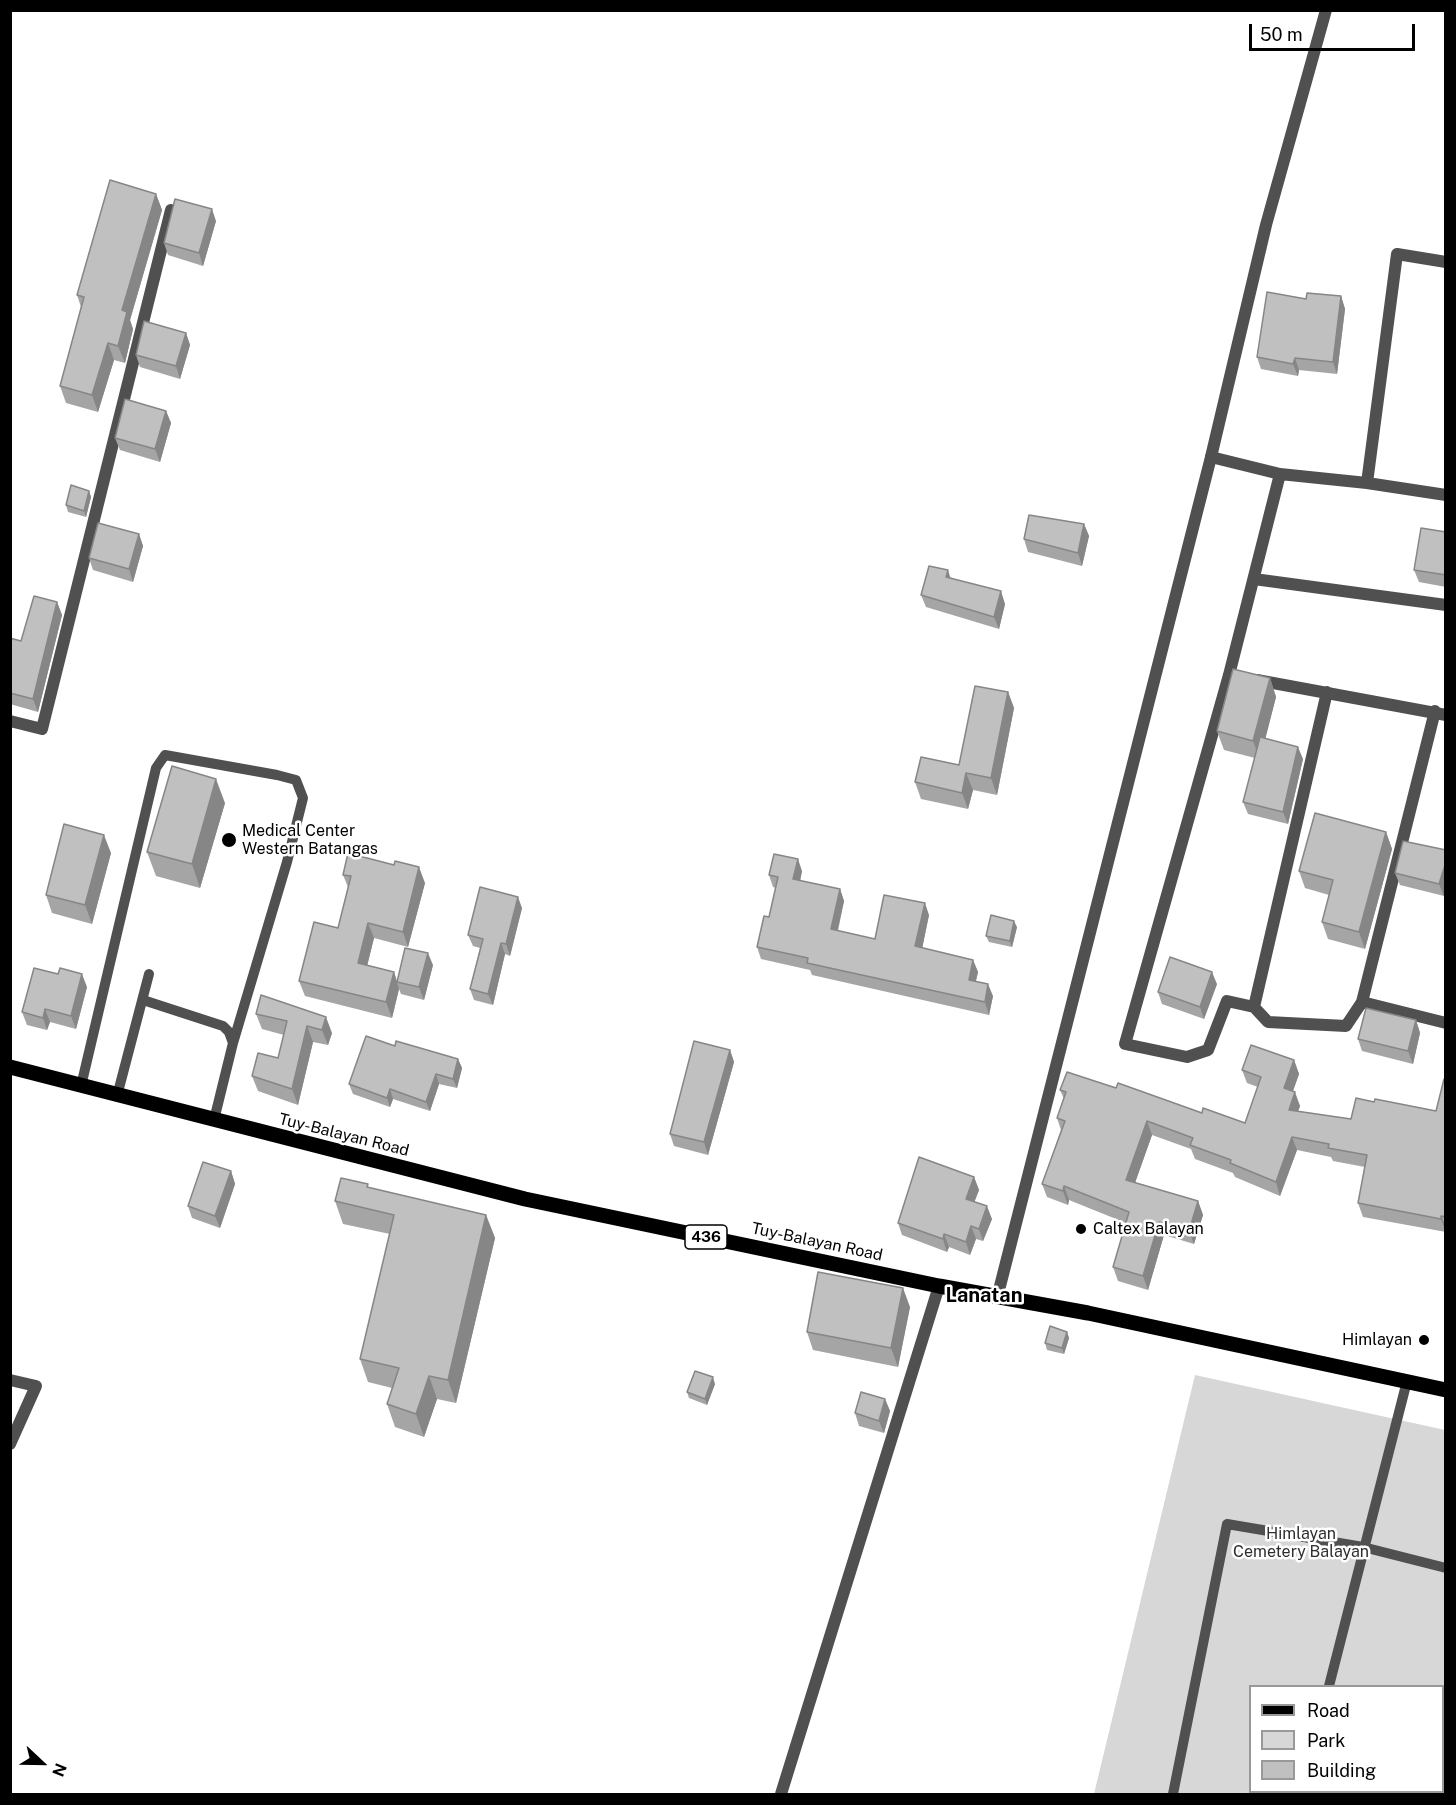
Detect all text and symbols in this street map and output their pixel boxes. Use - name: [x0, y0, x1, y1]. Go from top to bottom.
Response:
- scale bar: [1252, 12, 1418, 50]
- text: 50 m: [1260, 24, 1303, 45]
- place label: Medical Center Western Batangas: [242, 821, 378, 859]
- marker: Medical Center Western Batangas: [220, 831, 238, 849]
- street label: Tuy-Balayan Road: [277, 1110, 411, 1160]
- street label: Tuy-Balayan Road: [750, 1219, 884, 1265]
- place label: Caltex Balayan: [1093, 1219, 1204, 1239]
- marker: Caltex Balayan: [1074, 1222, 1088, 1236]
- road number: 436: [685, 1225, 727, 1249]
- district label: Lanatan: [946, 1284, 1022, 1308]
- place label: Himlayan: [1342, 1330, 1412, 1350]
- marker: Himlayan: [1417, 1333, 1431, 1347]
- park label: Himlayan Cemetery Balayan: [1233, 1524, 1369, 1562]
- legend: [1249, 1685, 1444, 1793]
- text: Road: [1307, 1700, 1350, 1721]
- text: Park: [1307, 1730, 1345, 1751]
- north arrow: [12, 1733, 72, 1793]
- text: Building: [1307, 1760, 1376, 1781]
- text: N: [48, 1761, 70, 1779]

